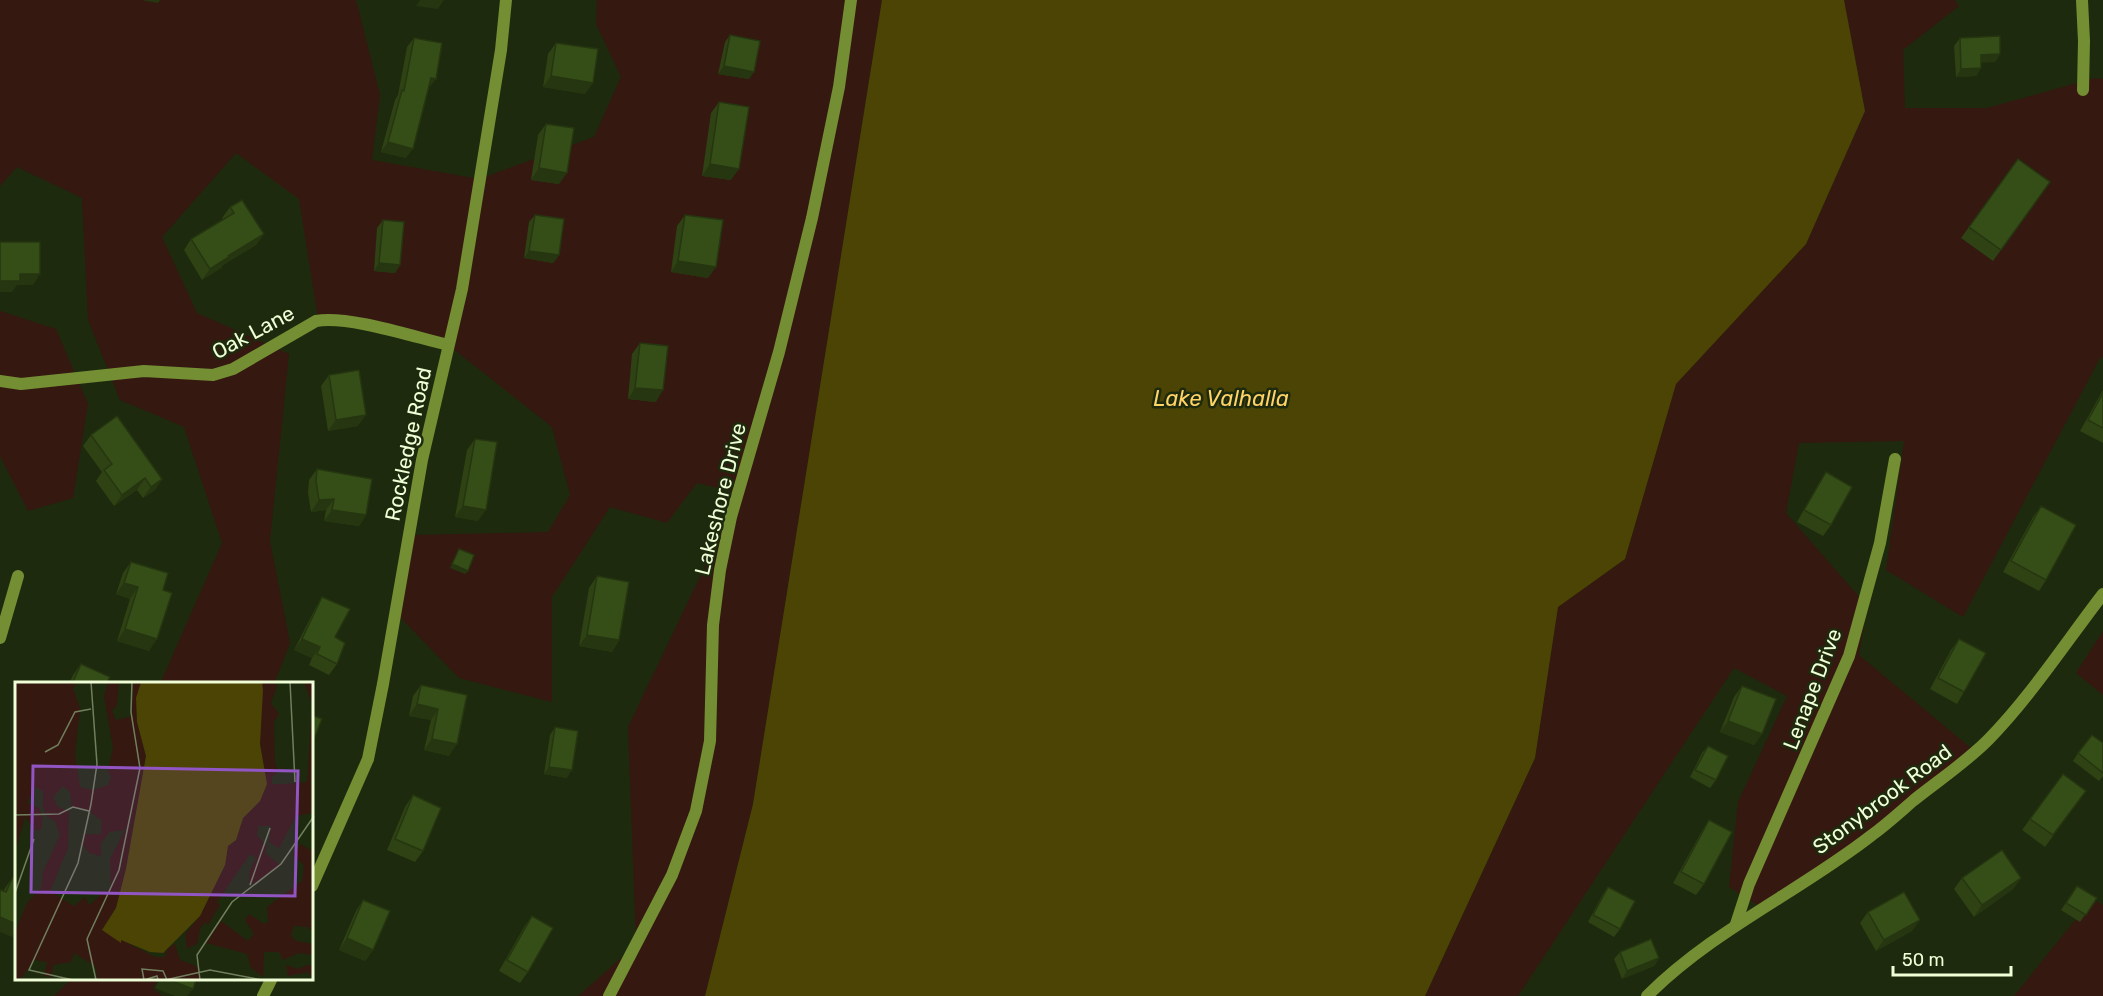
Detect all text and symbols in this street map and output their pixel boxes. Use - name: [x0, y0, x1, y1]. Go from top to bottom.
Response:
- street label: Oak Lane: [208, 300, 298, 364]
- street label: Rockledge Road: [379, 365, 437, 523]
- water label: Lake Valhalla: [1153, 385, 1289, 412]
- street label: Lakeshore Drive: [689, 420, 751, 578]
- street label: Lenape Drive: [1777, 625, 1847, 753]
- inset map: [15, 682, 314, 981]
- street label: Stonybrook Road: [1808, 739, 1956, 859]
- scale bar: [1893, 939, 2012, 977]
- text: 50 m: [1902, 949, 1945, 971]

